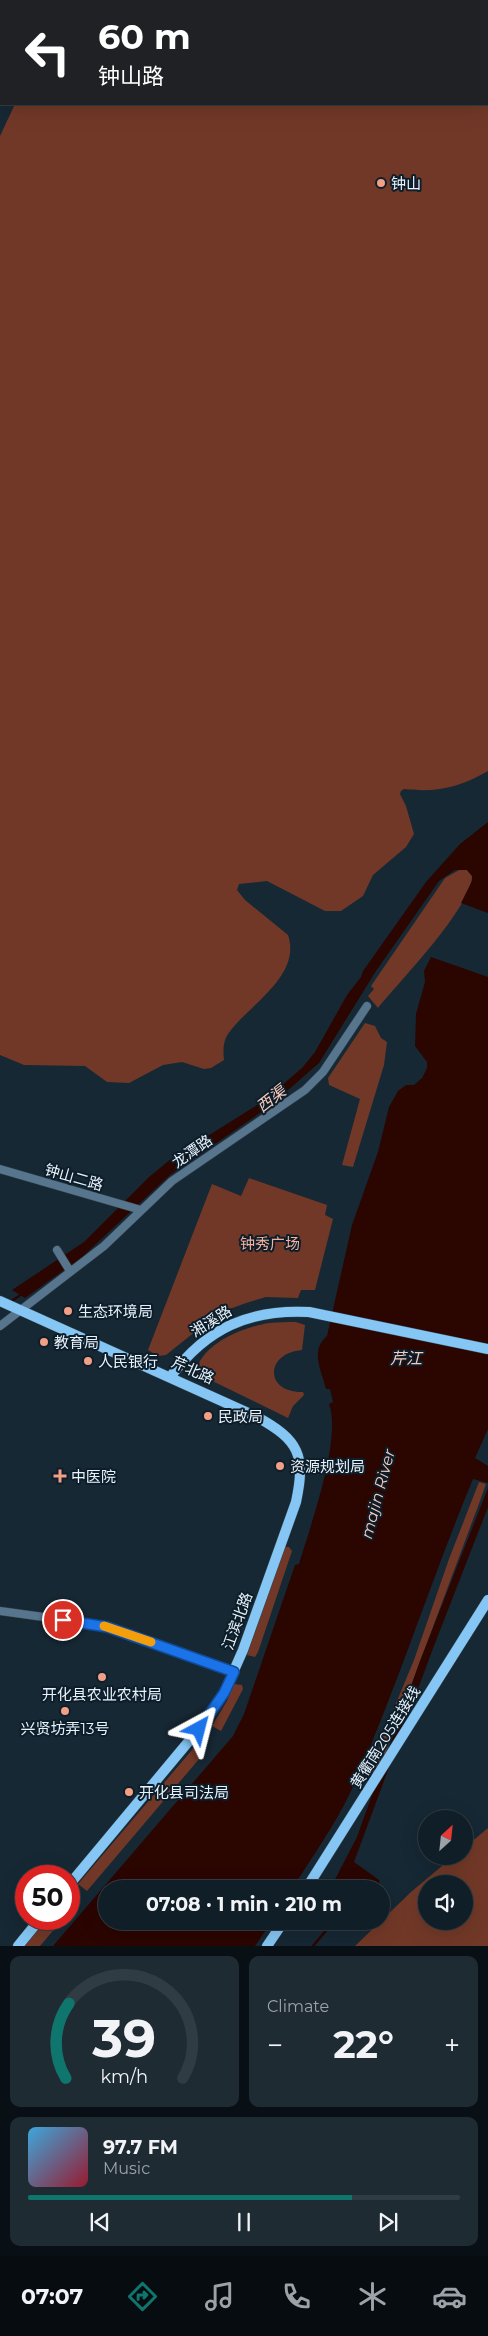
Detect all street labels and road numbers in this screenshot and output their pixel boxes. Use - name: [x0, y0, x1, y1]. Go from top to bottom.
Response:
- street label: 龙潭路: [168, 1130, 216, 1172]
- street label: 钟山二路: [43, 1160, 105, 1194]
- street label: 湘溪路: [187, 1301, 235, 1341]
- street label: 芹北路: [169, 1352, 217, 1388]
- street label: 江滨北路: [218, 1590, 256, 1652]
- street label: 黄衢南205连接线: [346, 1682, 424, 1792]

